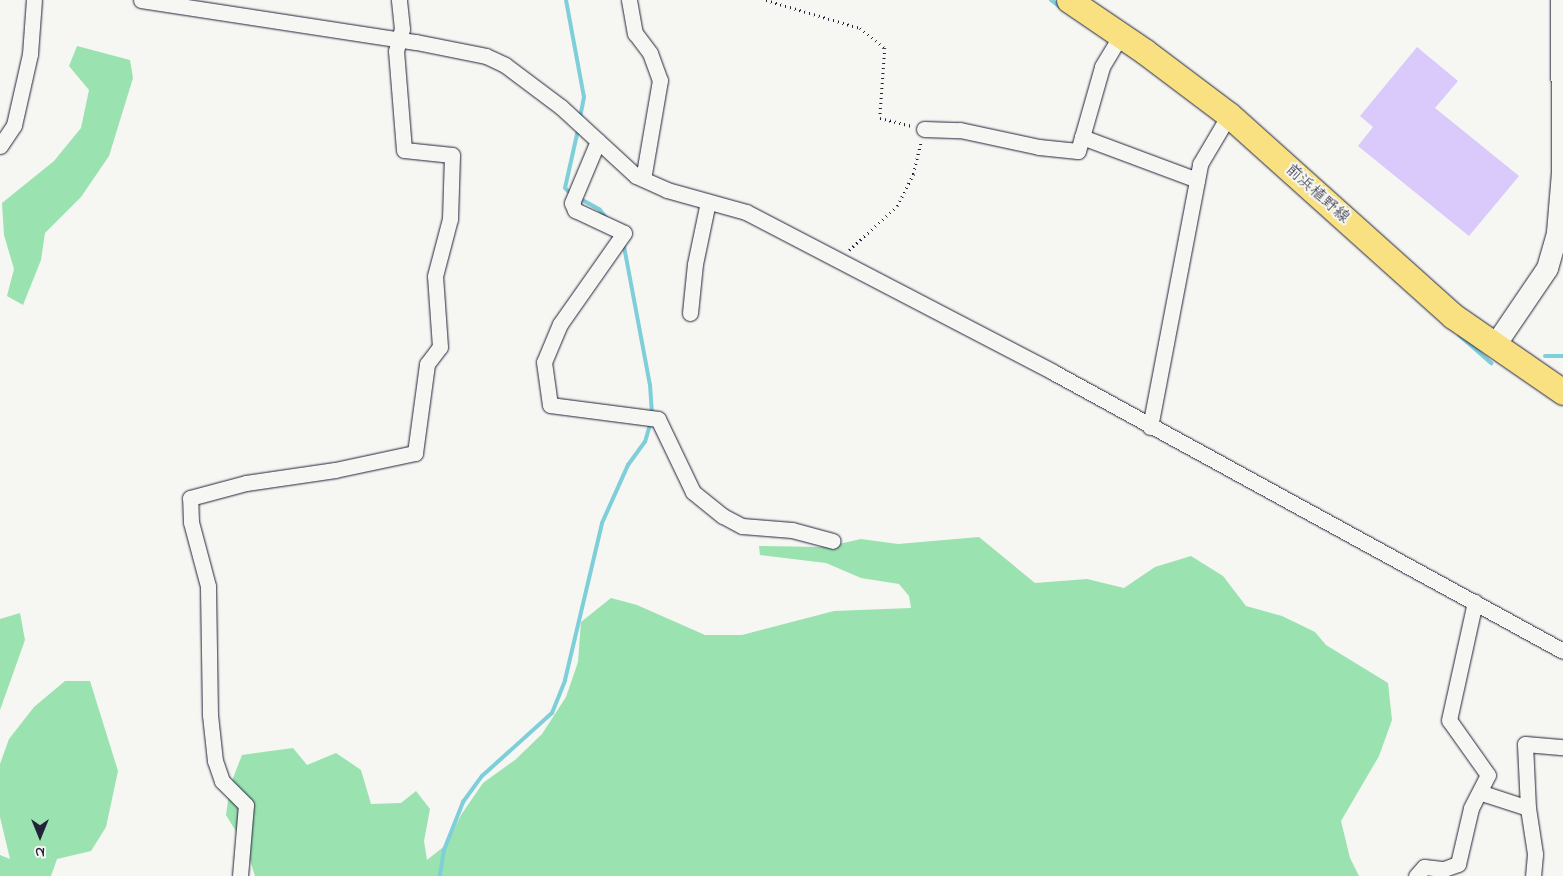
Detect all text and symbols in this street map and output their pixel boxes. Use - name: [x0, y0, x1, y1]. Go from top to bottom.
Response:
- street label: 前浜植野線: [1281, 160, 1353, 228]
- north arrow: [15, 811, 65, 861]
- text: N: [35, 841, 45, 862]

